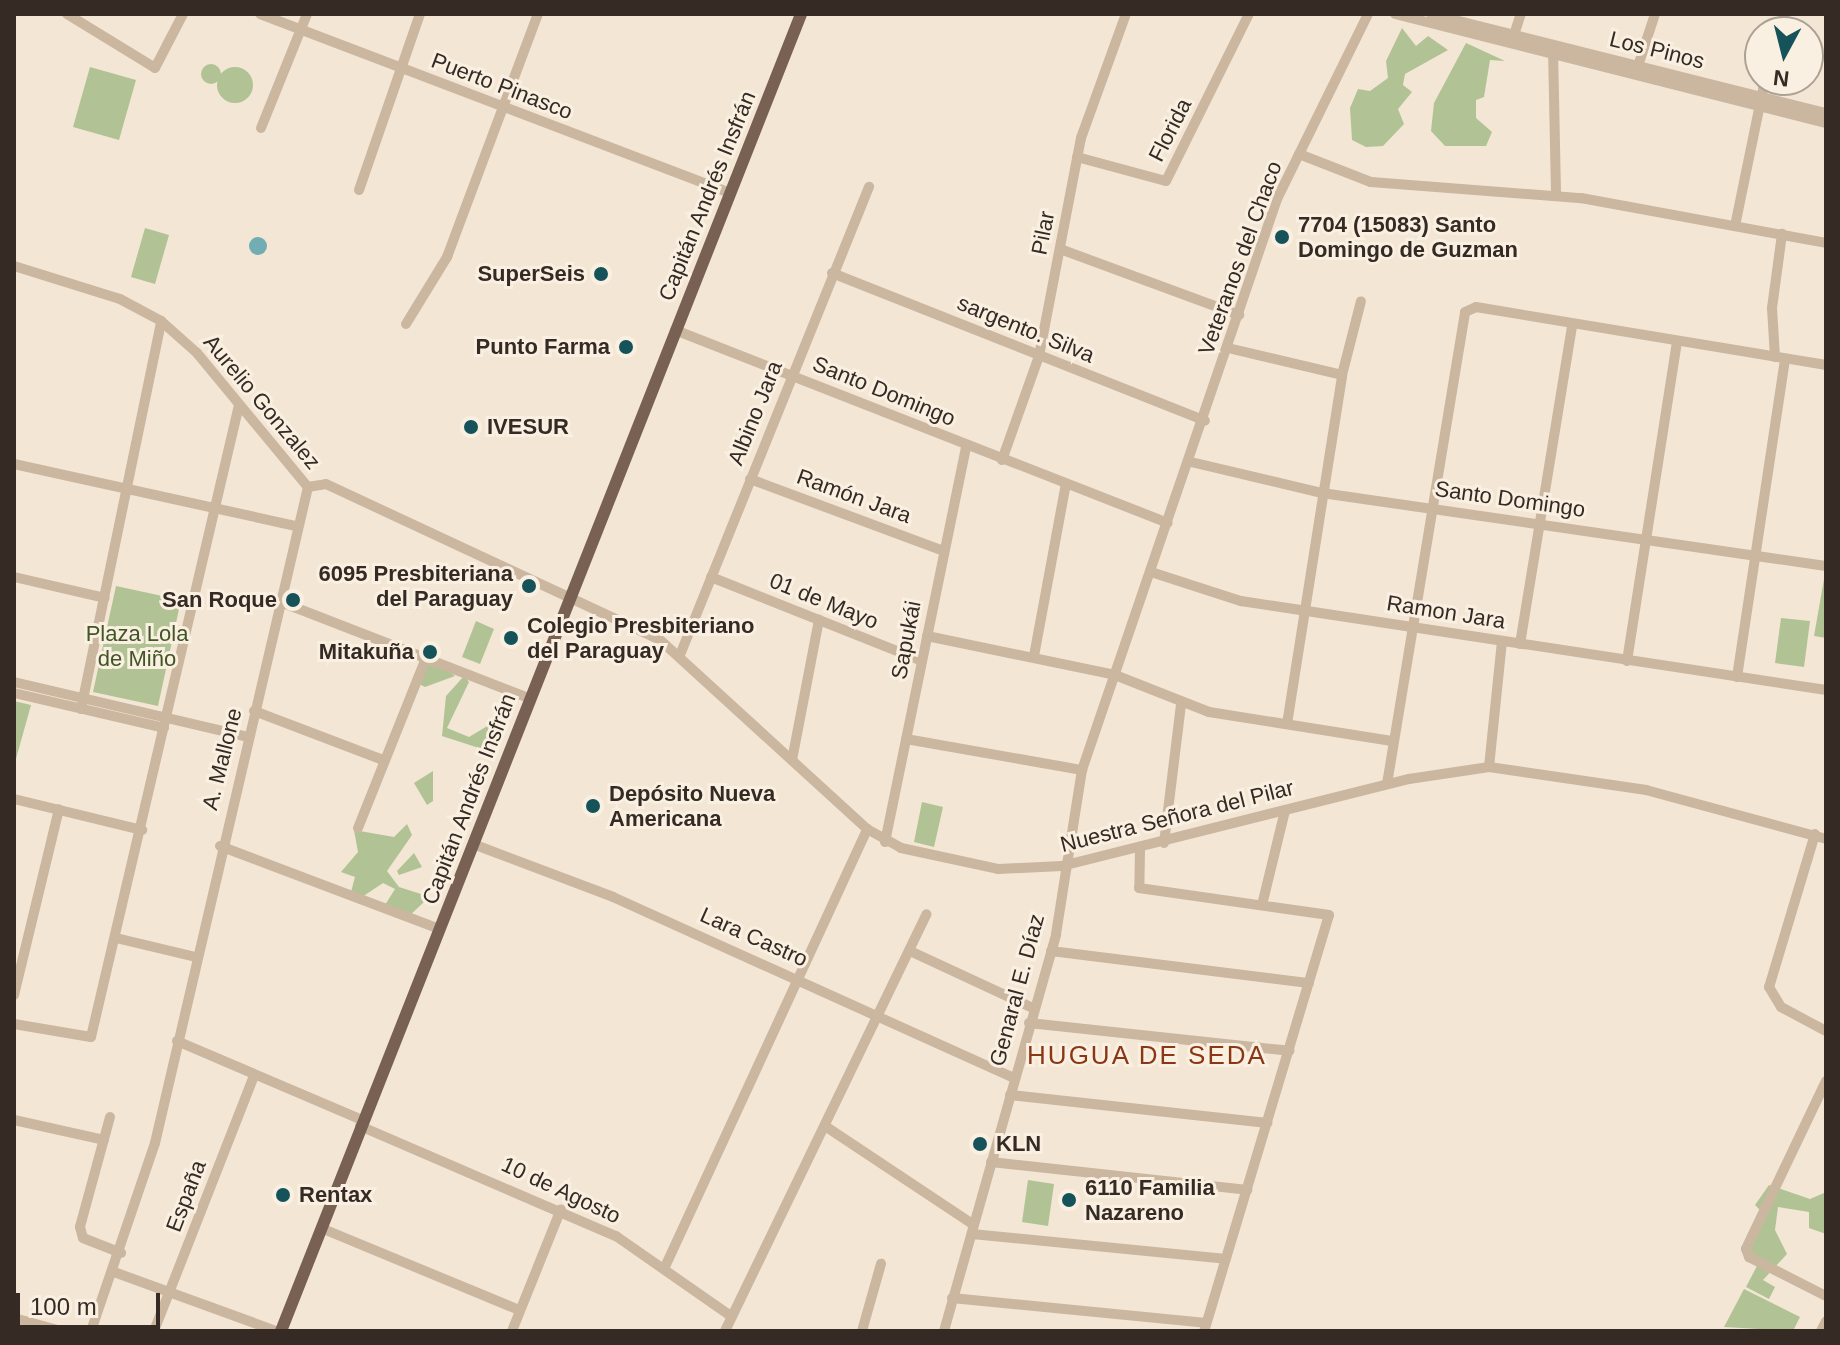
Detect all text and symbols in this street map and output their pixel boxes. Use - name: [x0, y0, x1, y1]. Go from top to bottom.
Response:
- north arrow: [1744, 16, 1824, 96]
- street label: Los Pinos: [1607, 26, 1707, 74]
- street label: Puerto Pinasco: [428, 47, 576, 125]
- text: N: [1772, 65, 1791, 92]
- street label: Capitán Andrés Insfrán: [653, 87, 761, 305]
- street label: Florida: [1143, 94, 1197, 166]
- street label: Veteranos del Chaco: [1193, 158, 1287, 358]
- street label: Pilar: [1026, 209, 1060, 257]
- place label: 7704 (15083) Santo Domingo de Guzman: [1298, 211, 1518, 262]
- marker: 7704 (15083) Santo Domingo de Guzman: [1273, 228, 1291, 246]
- place label: SuperSeis: [477, 261, 585, 287]
- marker: SuperSeis: [592, 265, 610, 283]
- street label: sargento. Silva: [954, 290, 1098, 368]
- street label: Aurelio Gonzalez: [198, 329, 326, 475]
- place label: Punto Farma: [476, 334, 610, 360]
- marker: Punto Farma: [617, 338, 635, 356]
- street label: Santo Domingo: [809, 350, 959, 432]
- street label: Albino Jara: [722, 357, 788, 469]
- place label: IVESUR: [487, 414, 569, 440]
- marker: IVESUR: [462, 418, 480, 436]
- street label: Ramón Jara: [793, 463, 915, 529]
- street label: Santo Domingo: [1433, 475, 1587, 523]
- place label: 6095 Presbiteriana del Paraguay: [319, 560, 513, 612]
- street label: 01 de Mayo: [766, 567, 882, 635]
- marker: 6095 Presbiteriana del Paraguay: [520, 577, 538, 595]
- place label: San Roque: [162, 587, 277, 613]
- street label: Ramon Jara: [1385, 590, 1507, 634]
- marker: San Roque: [284, 591, 302, 609]
- street label: Sapukái: [885, 598, 927, 682]
- place label: Colegio Presbiteriano del Paraguay: [527, 612, 754, 664]
- park label: Plaza Lola de Miño: [86, 620, 188, 672]
- marker: Colegio Presbiteriano del Paraguay: [502, 629, 520, 647]
- place label: Mitakuña: [319, 639, 414, 665]
- marker: Mitakuña: [421, 643, 439, 661]
- street label: Capitán Andrés Insfrán: [416, 689, 522, 909]
- street label: A. Mallone: [197, 705, 247, 813]
- street label: Nuestra Señora del Pilar: [1058, 774, 1296, 858]
- place label: Depósito Nueva Americana: [609, 780, 775, 832]
- marker: Depósito Nueva Americana: [584, 797, 602, 815]
- street label: Lara Castro: [696, 902, 812, 972]
- street label: Genaral E. Díaz: [984, 911, 1050, 1069]
- district label: HUGUA DE SEDA: [1026, 1040, 1268, 1072]
- place label: KLN: [996, 1131, 1041, 1157]
- marker: KLN: [971, 1135, 989, 1153]
- street label: 10 de Agosto: [497, 1151, 625, 1229]
- street label: España: [160, 1156, 212, 1236]
- place label: 6110 Familia Nazareno: [1085, 1174, 1215, 1226]
- place label: Rentax: [299, 1182, 372, 1208]
- marker: Rentax: [274, 1186, 292, 1204]
- marker: 6110 Familia Nazareno: [1060, 1191, 1078, 1209]
- scale bar: [20, 1277, 164, 1327]
- text: 100 m: [30, 1293, 97, 1320]

